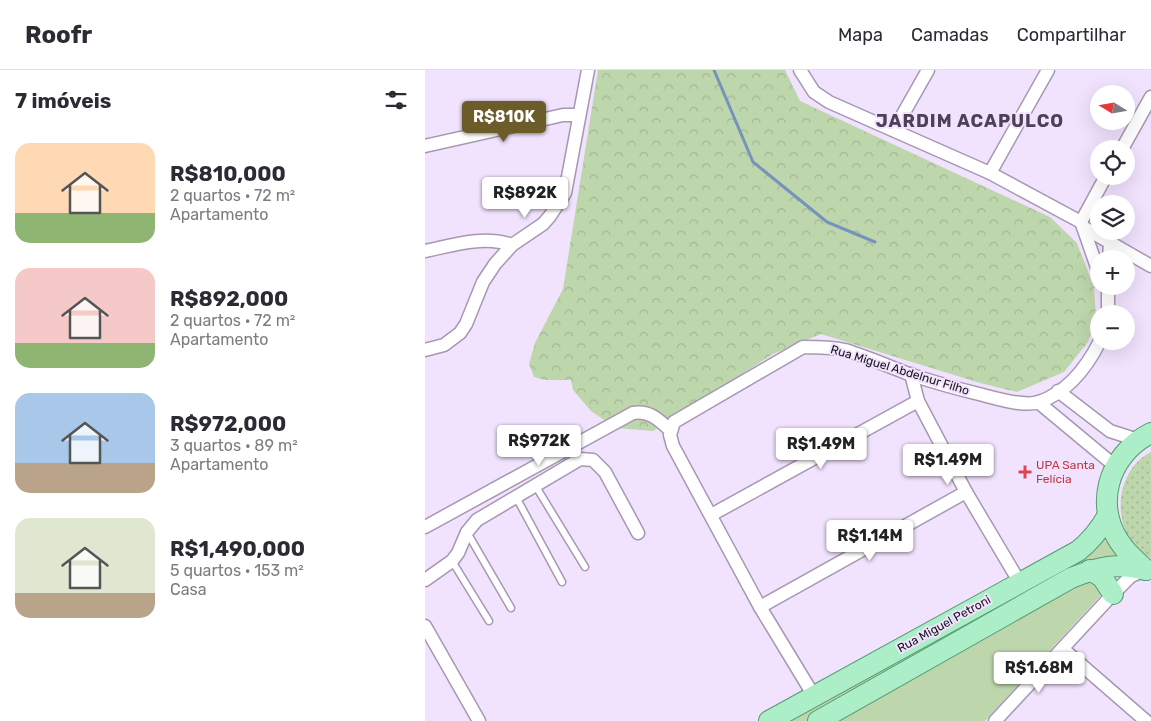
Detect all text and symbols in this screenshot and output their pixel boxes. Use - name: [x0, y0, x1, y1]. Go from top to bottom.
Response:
- text: Roofr: [25, 21, 92, 49]
- text: Mapa: [838, 24, 883, 46]
- text: Camadas: [911, 24, 989, 46]
- text: Compartilhar: [1017, 24, 1126, 46]
- north arrow: [1090, 85, 1135, 130]
- map controls: [1090, 85, 1135, 350]
- icon: filters: [382, 86, 410, 114]
- text: 7 imóveis: [15, 88, 111, 113]
- pin: R$810K: [463, 100, 545, 143]
- text: R$810K: [473, 107, 535, 126]
- district label: JARDIM ACAPULCO: [876, 110, 1064, 132]
- button: locate: [1090, 140, 1135, 185]
- text: R$810,000: [170, 161, 286, 186]
- icon: home: [55, 163, 115, 223]
- pin: R$892K: [484, 176, 566, 219]
- text: R$892K: [493, 183, 557, 202]
- text: 2 quartos · 72 m²: [170, 186, 295, 205]
- button: layers: [1090, 195, 1135, 240]
- text: Apartamento: [170, 205, 268, 224]
- button: +: [1090, 250, 1135, 295]
- text: R$892,000: [170, 286, 288, 311]
- icon: home: [55, 288, 115, 348]
- button: −: [1090, 305, 1135, 350]
- text: 2 quartos · 72 m²: [170, 311, 295, 330]
- text: Apartamento: [170, 330, 268, 349]
- street label: Rua Miguel Abdelnur Filho: [829, 342, 971, 398]
- text: R$972,000: [170, 411, 286, 436]
- icon: home: [55, 413, 115, 473]
- pin: R$972K: [498, 424, 580, 467]
- pin: R$1.49M: [775, 428, 867, 470]
- text: R$972K: [508, 431, 570, 450]
- text: R$1.49M: [787, 434, 855, 453]
- text: 3 quartos · 89 m²: [170, 436, 298, 455]
- pin: R$1.49M: [902, 444, 994, 486]
- text: R$1.49M: [914, 450, 982, 469]
- text: Apartamento: [170, 455, 268, 474]
- place label: UPA Santa Felícia: [1036, 458, 1095, 486]
- marker: UPA Santa Felícia: [1018, 465, 1032, 479]
- pin: R$1.14M: [824, 520, 916, 562]
- text: R$1.14M: [837, 526, 903, 545]
- text: R$1,490,000: [170, 536, 305, 561]
- icon: home: [55, 538, 115, 598]
- text: 5 quartos · 153 m²: [170, 561, 304, 580]
- text: Casa: [170, 580, 206, 599]
- street label: Rua Miguel Petroni: [895, 592, 993, 655]
- pin: R$1.68M: [993, 652, 1085, 694]
- text: R$1.68M: [1005, 658, 1073, 677]

